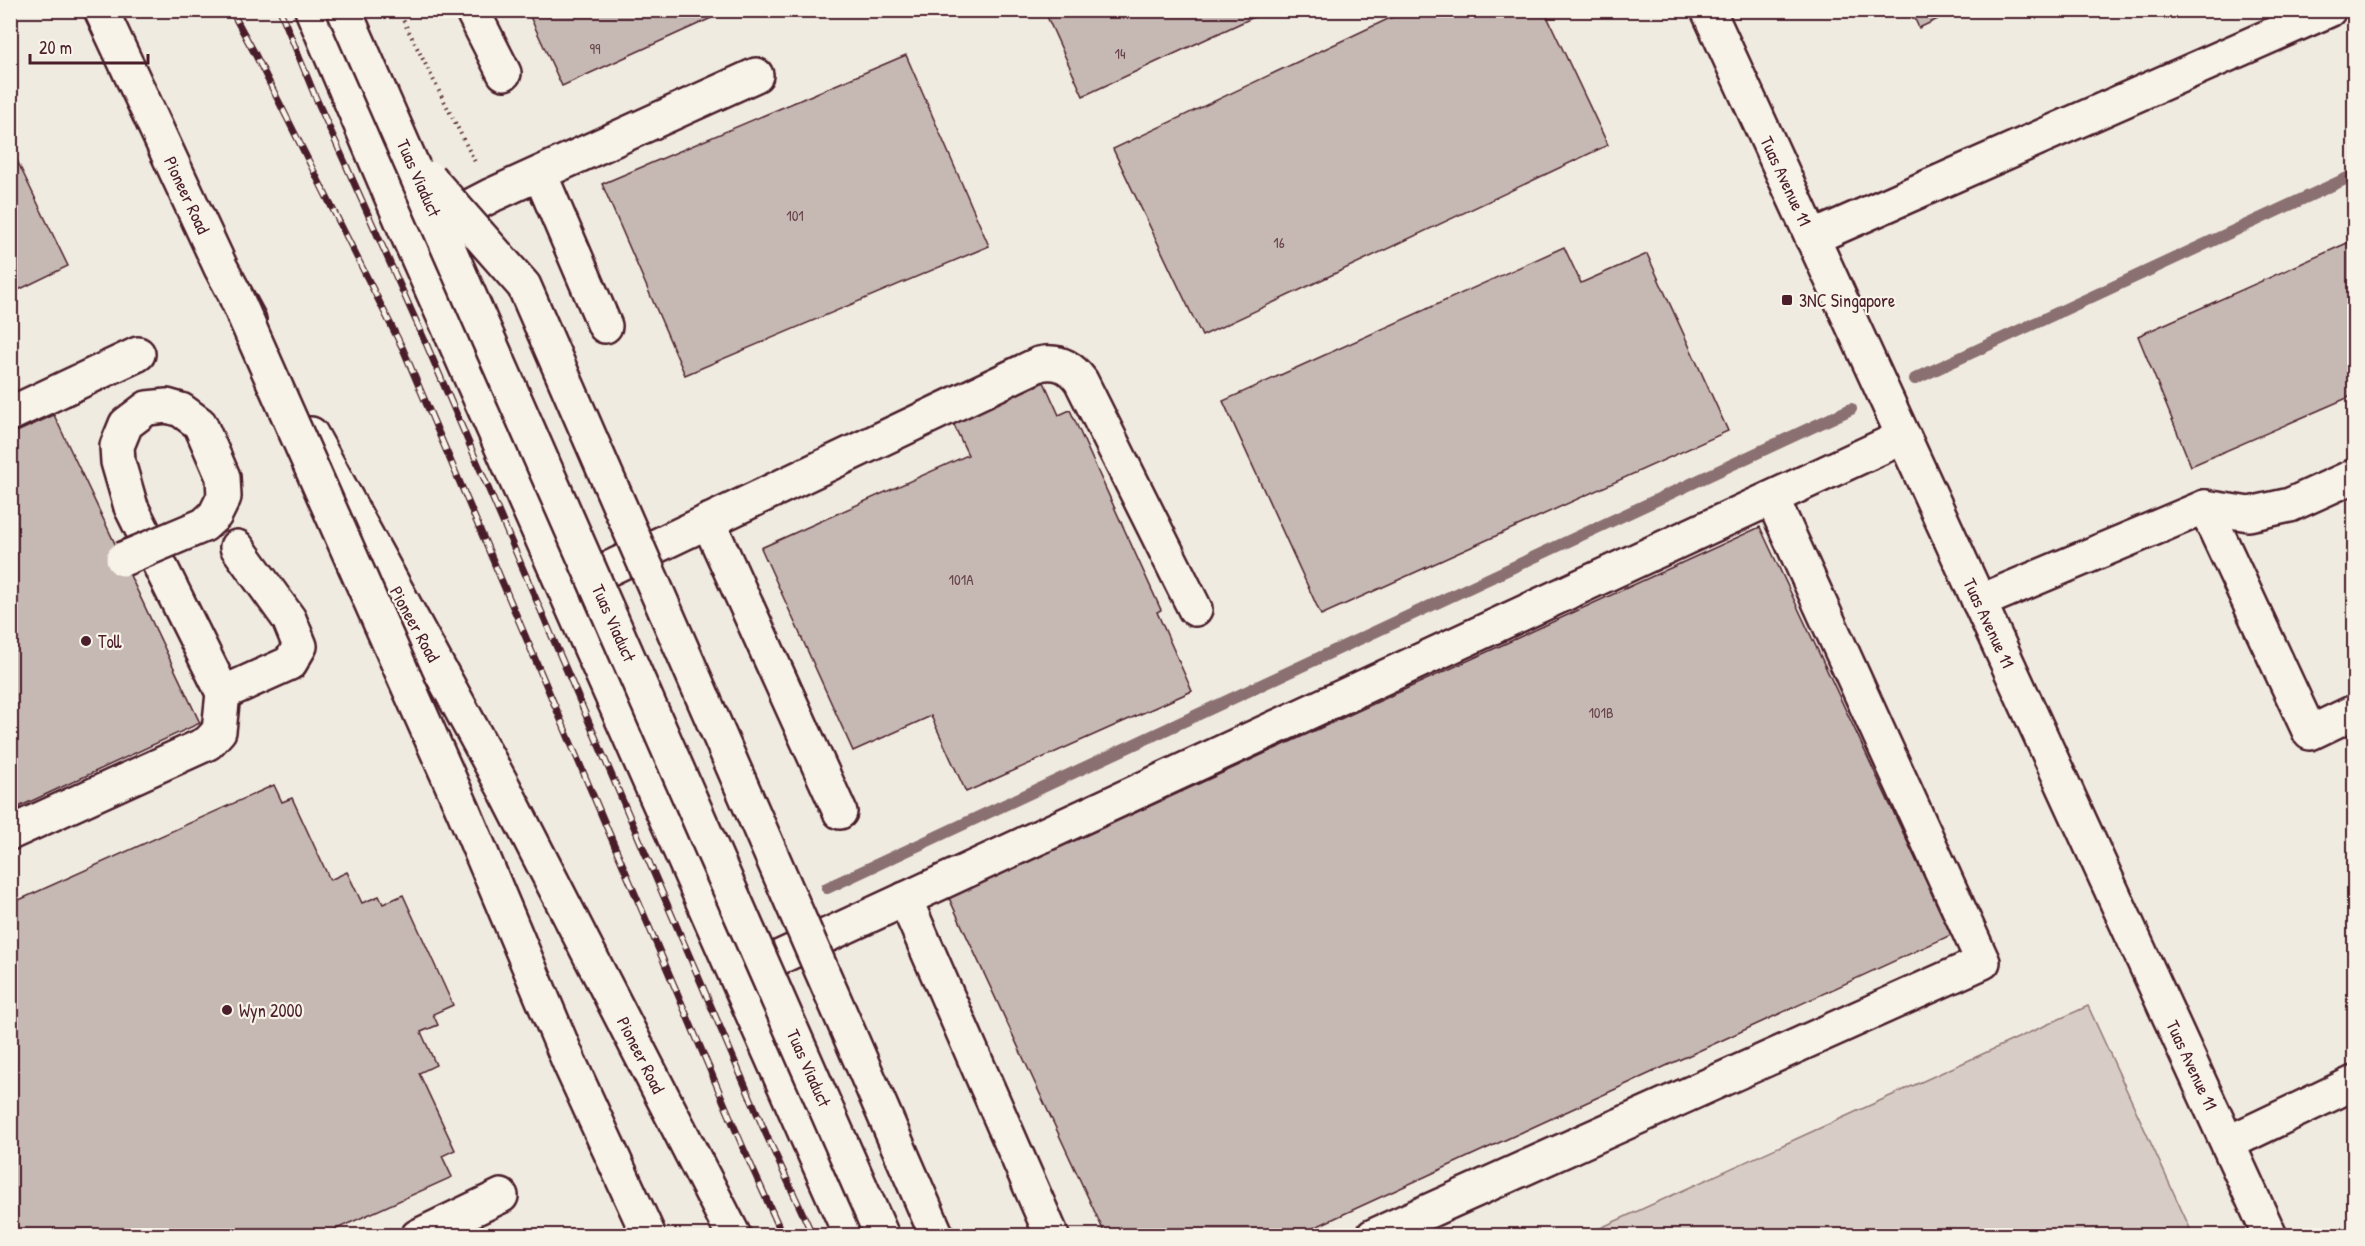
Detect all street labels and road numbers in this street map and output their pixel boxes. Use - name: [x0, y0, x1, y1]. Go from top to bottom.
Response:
- street label: Tuas Avenue 11: [1754, 132, 1818, 230]
- street label: Tuas Viaduct: [391, 135, 447, 221]
- street label: Pioneer Road: [158, 152, 216, 238]
- street label: Tuas Avenue 11: [1957, 574, 2021, 672]
- street label: Tuas Viaduct: [586, 580, 642, 666]
- street label: Pioneer Road: [384, 582, 446, 666]
- street label: Pioneer Road: [611, 1012, 671, 1098]
- street label: Tuas Avenue 11: [2160, 1016, 2224, 1114]
- street label: Tuas Viaduct: [781, 1025, 837, 1111]

